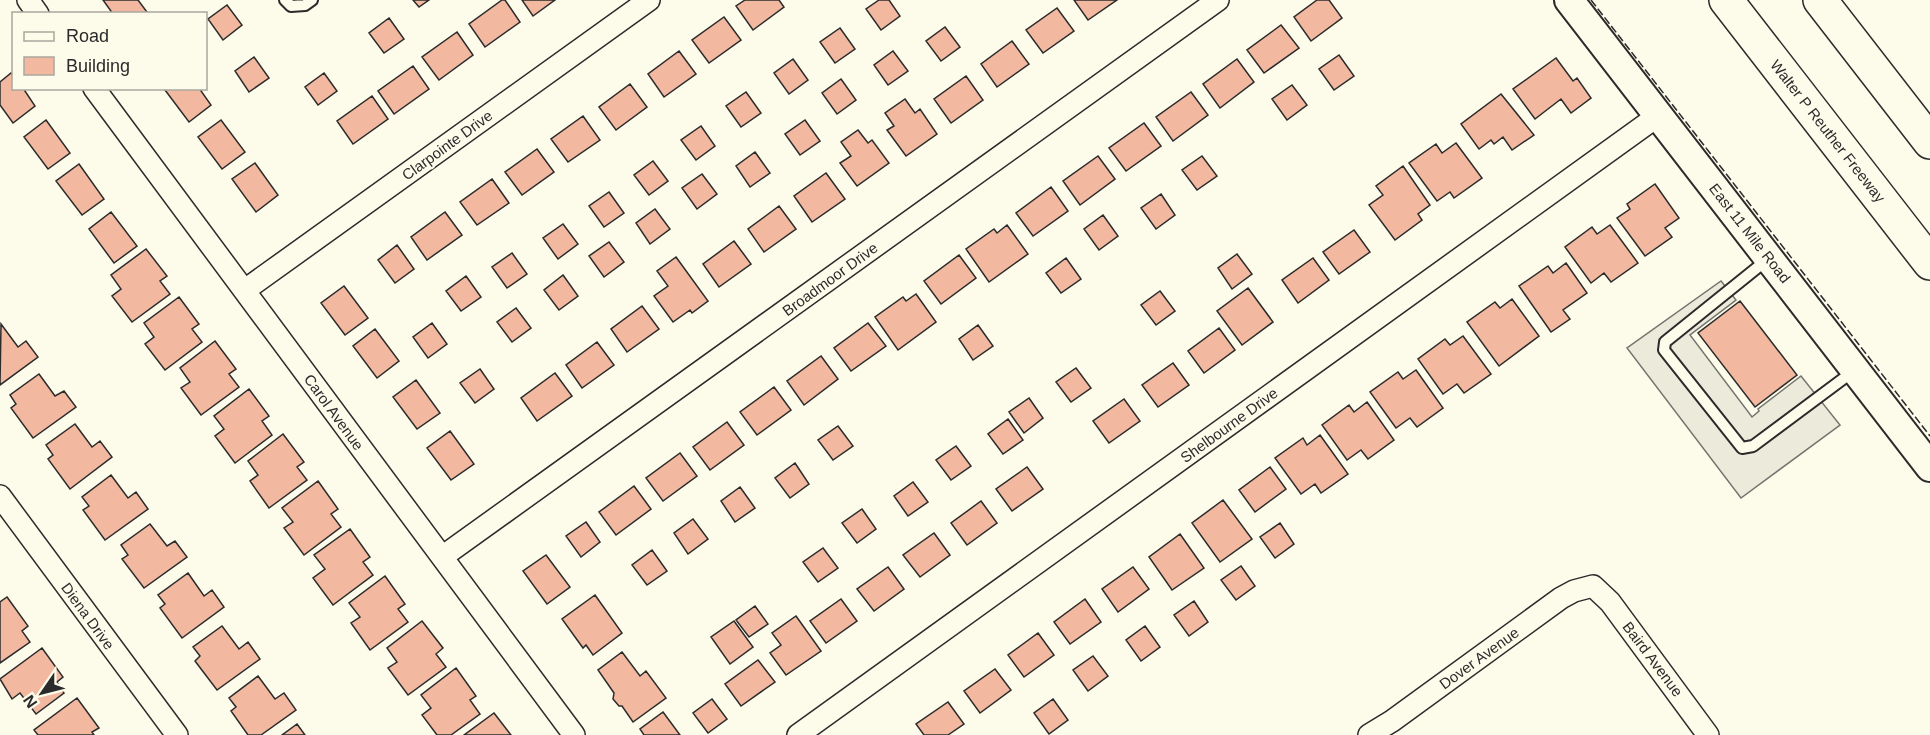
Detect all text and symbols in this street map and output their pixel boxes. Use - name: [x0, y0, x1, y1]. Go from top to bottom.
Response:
- legend: [12, 12, 207, 90]
- text: Road: [66, 26, 109, 46]
- text: Building: [66, 56, 130, 76]
- street label: Walter P Reuther Freeway: [1767, 56, 1889, 206]
- street label: Clarpointe Drive: [399, 107, 495, 183]
- street label: East 11 Mile Road: [1706, 180, 1794, 286]
- street label: Broadmoor Drive: [779, 239, 881, 319]
- street label: Carol Avenue: [301, 371, 367, 453]
- street label: Shelbourne Drive: [1177, 384, 1281, 466]
- street label: Diena Drive: [58, 579, 118, 653]
- street label: Baird Avenue: [1619, 618, 1687, 700]
- street label: Dover Avenue: [1436, 624, 1522, 692]
- north arrow: [12, 663, 72, 723]
- text: N: [20, 692, 40, 711]

